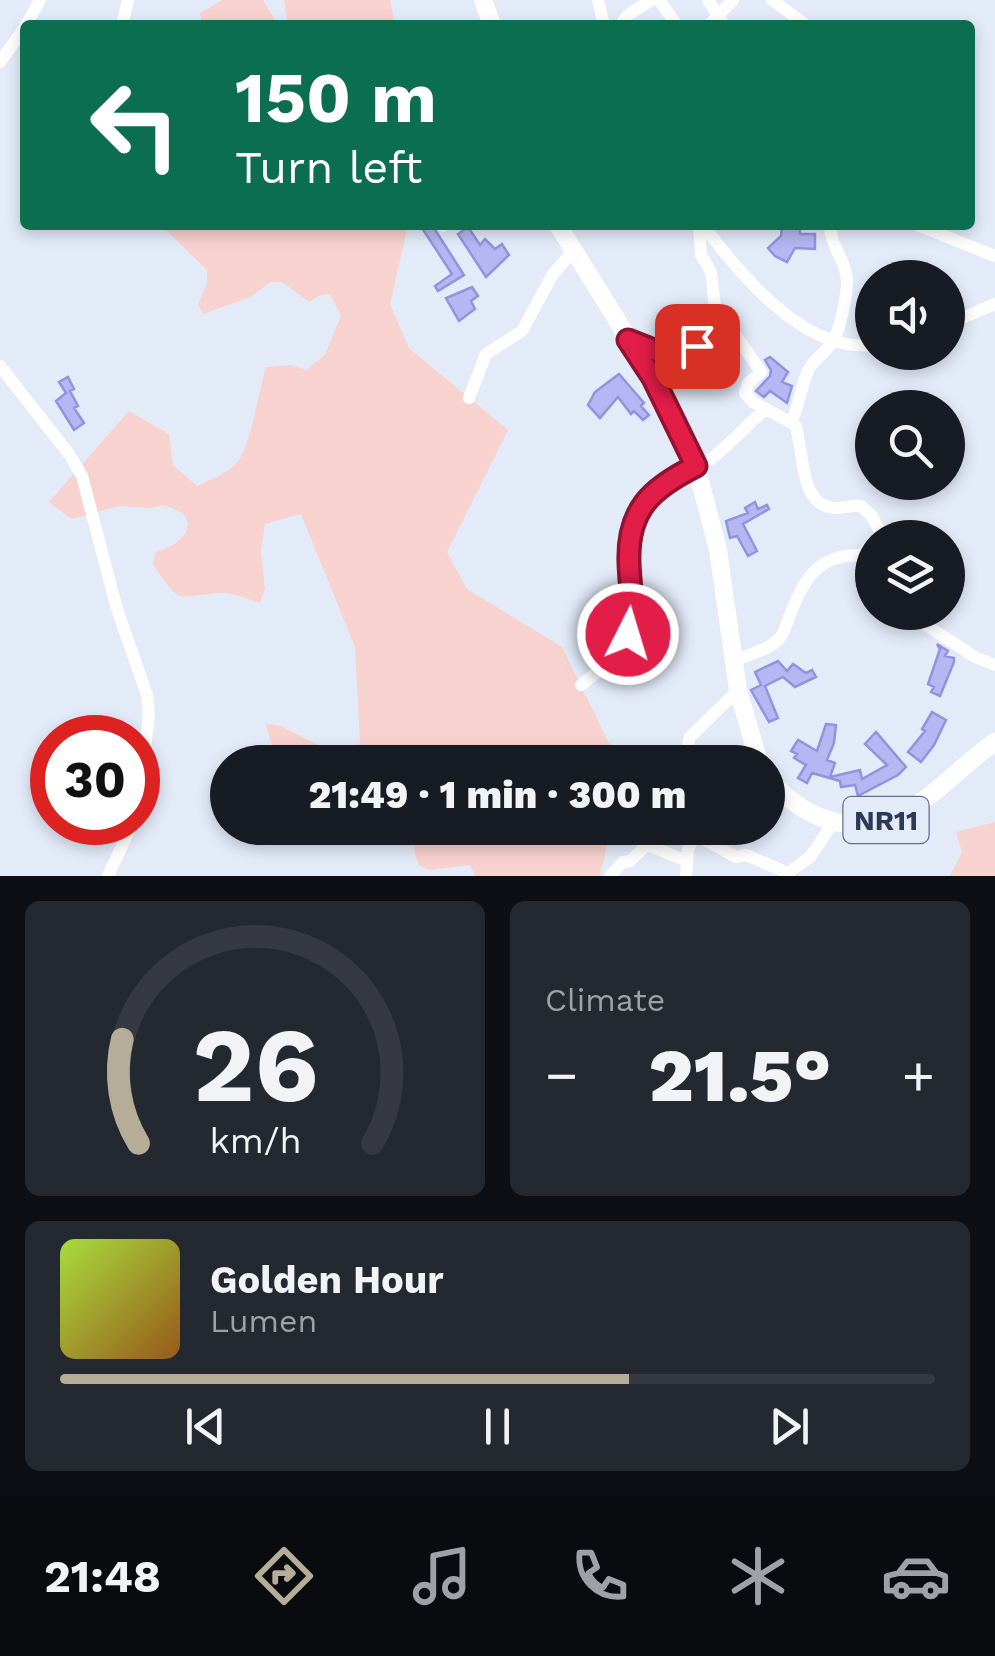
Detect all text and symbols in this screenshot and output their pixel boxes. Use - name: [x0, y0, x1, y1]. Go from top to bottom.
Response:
- text: 150 m: [235, 57, 437, 139]
- icon: left: [70, 60, 200, 190]
- text: Turn left: [235, 141, 422, 194]
- map controls: [855, 260, 965, 630]
- button: sound: [855, 260, 965, 370]
- pin: [655, 304, 740, 389]
- icon: arrive: [670, 319, 725, 374]
- button: search: [855, 390, 965, 500]
- button: layers: [855, 520, 965, 630]
- position arrow: [576, 582, 680, 686]
- speed limit sign: 30: [30, 715, 160, 845]
- text: 21:49 · 1 min · 300 m: [309, 773, 686, 817]
- road number: NR11: [844, 797, 928, 843]
- text: Climate: [545, 981, 665, 1019]
- text: 26: [192, 1004, 318, 1126]
- text: 21.5°: [649, 1031, 831, 1119]
- text: −: [545, 1043, 578, 1107]
- text: +: [902, 1043, 935, 1107]
- text: km/h: [209, 1120, 301, 1162]
- text: Golden Hour: [210, 1258, 444, 1302]
- text: Lumen: [210, 1302, 317, 1340]
- icon: previous: [178, 1399, 233, 1454]
- icon: pause: [470, 1399, 525, 1454]
- icon: next: [762, 1399, 817, 1454]
- icon: directions: [249, 1541, 319, 1611]
- icon: music: [407, 1541, 477, 1611]
- icon: phone: [565, 1541, 635, 1611]
- icon: climate: [723, 1541, 793, 1611]
- icon: car: [881, 1541, 951, 1611]
- text: 21:48: [44, 1550, 161, 1603]

